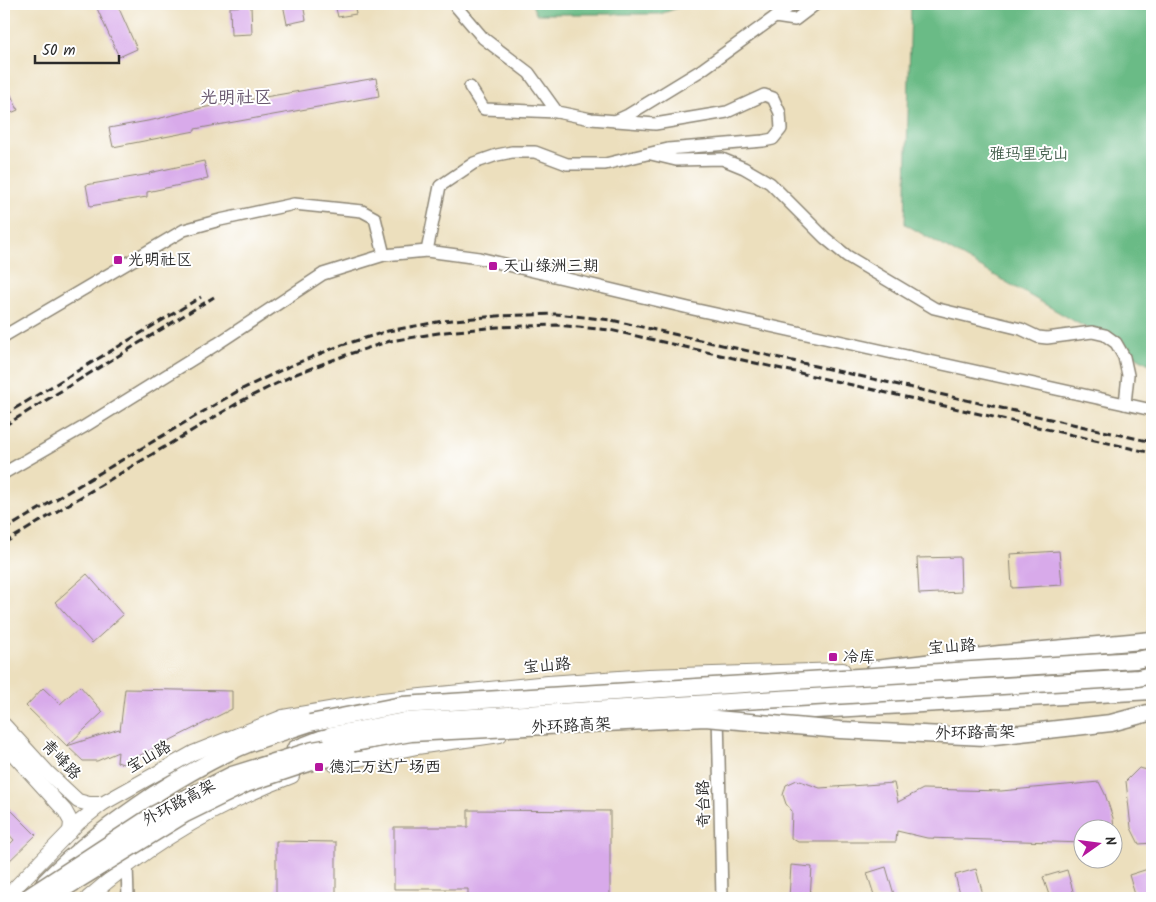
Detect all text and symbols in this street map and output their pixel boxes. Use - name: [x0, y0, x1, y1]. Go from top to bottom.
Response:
- scale bar: [35, 32, 119, 64]
- text: 50 m: [42, 39, 76, 63]
- district label: 光明社区: [200, 84, 272, 113]
- park label: 雅玛里克山: [989, 142, 1069, 167]
- place label: 光明社区: [128, 248, 192, 273]
- marker: 光明社区: [112, 254, 124, 266]
- place label: 天山绿洲三期: [503, 254, 599, 279]
- marker: 天山绿洲三期: [487, 260, 499, 272]
- street label: 宝山路: [927, 633, 977, 661]
- place label: 冷库: [843, 645, 875, 670]
- street label: 宝山路: [522, 651, 572, 681]
- marker: 冷库: [827, 651, 839, 663]
- street label: 外环路高架: [530, 711, 612, 741]
- street label: 外环路高架: [935, 720, 1015, 746]
- street label: 青峰路: [35, 734, 87, 786]
- street label: 宝山路: [122, 734, 176, 780]
- place label: 德汇万达广场西: [329, 755, 441, 780]
- marker: 德汇万达广场西: [313, 761, 325, 773]
- street label: 外环路高架: [138, 773, 220, 833]
- street label: 奇台路: [691, 780, 717, 828]
- north arrow: [1074, 820, 1124, 870]
- text: N: [1098, 834, 1121, 848]

